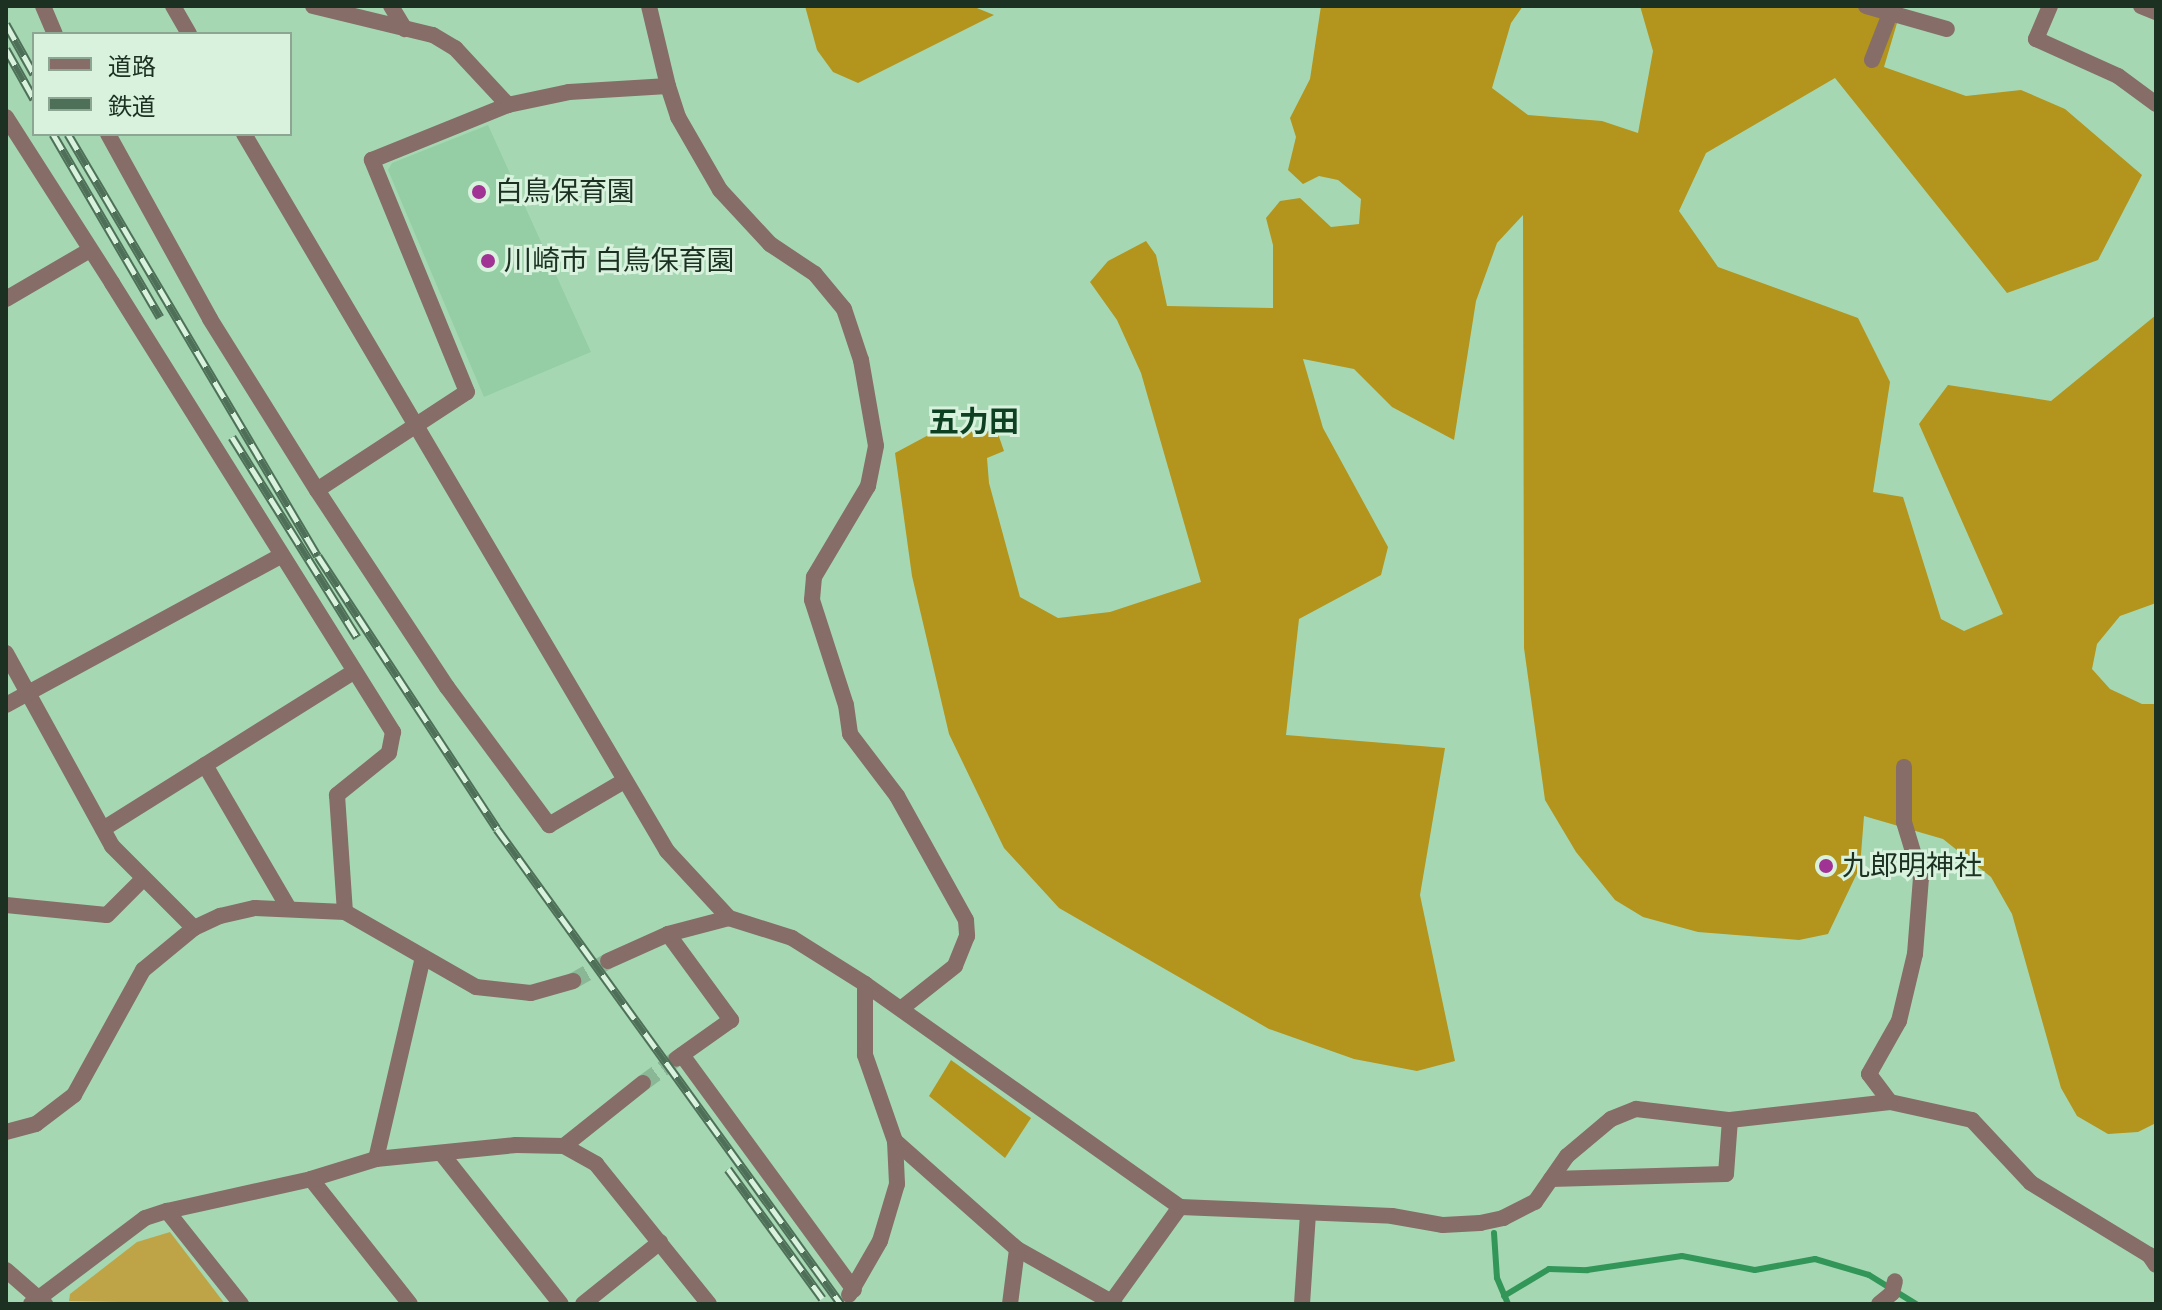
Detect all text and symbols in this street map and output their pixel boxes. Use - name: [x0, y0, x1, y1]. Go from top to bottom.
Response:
- legend: [32, 32, 292, 136]
- text: 道路: [108, 53, 156, 81]
- text: 鉄道: [108, 93, 156, 121]
- place label: 白鳥保育園: [495, 175, 635, 209]
- marker: 白鳥保育園: [470, 183, 488, 201]
- place label: 川崎市 白鳥保育園: [504, 244, 735, 278]
- marker: 川崎市 白鳥保育園: [479, 252, 497, 270]
- district label: 五力田: [929, 404, 1019, 440]
- place label: 九郎明神社: [1842, 849, 1982, 883]
- marker: 九郎明神社: [1817, 857, 1835, 875]

